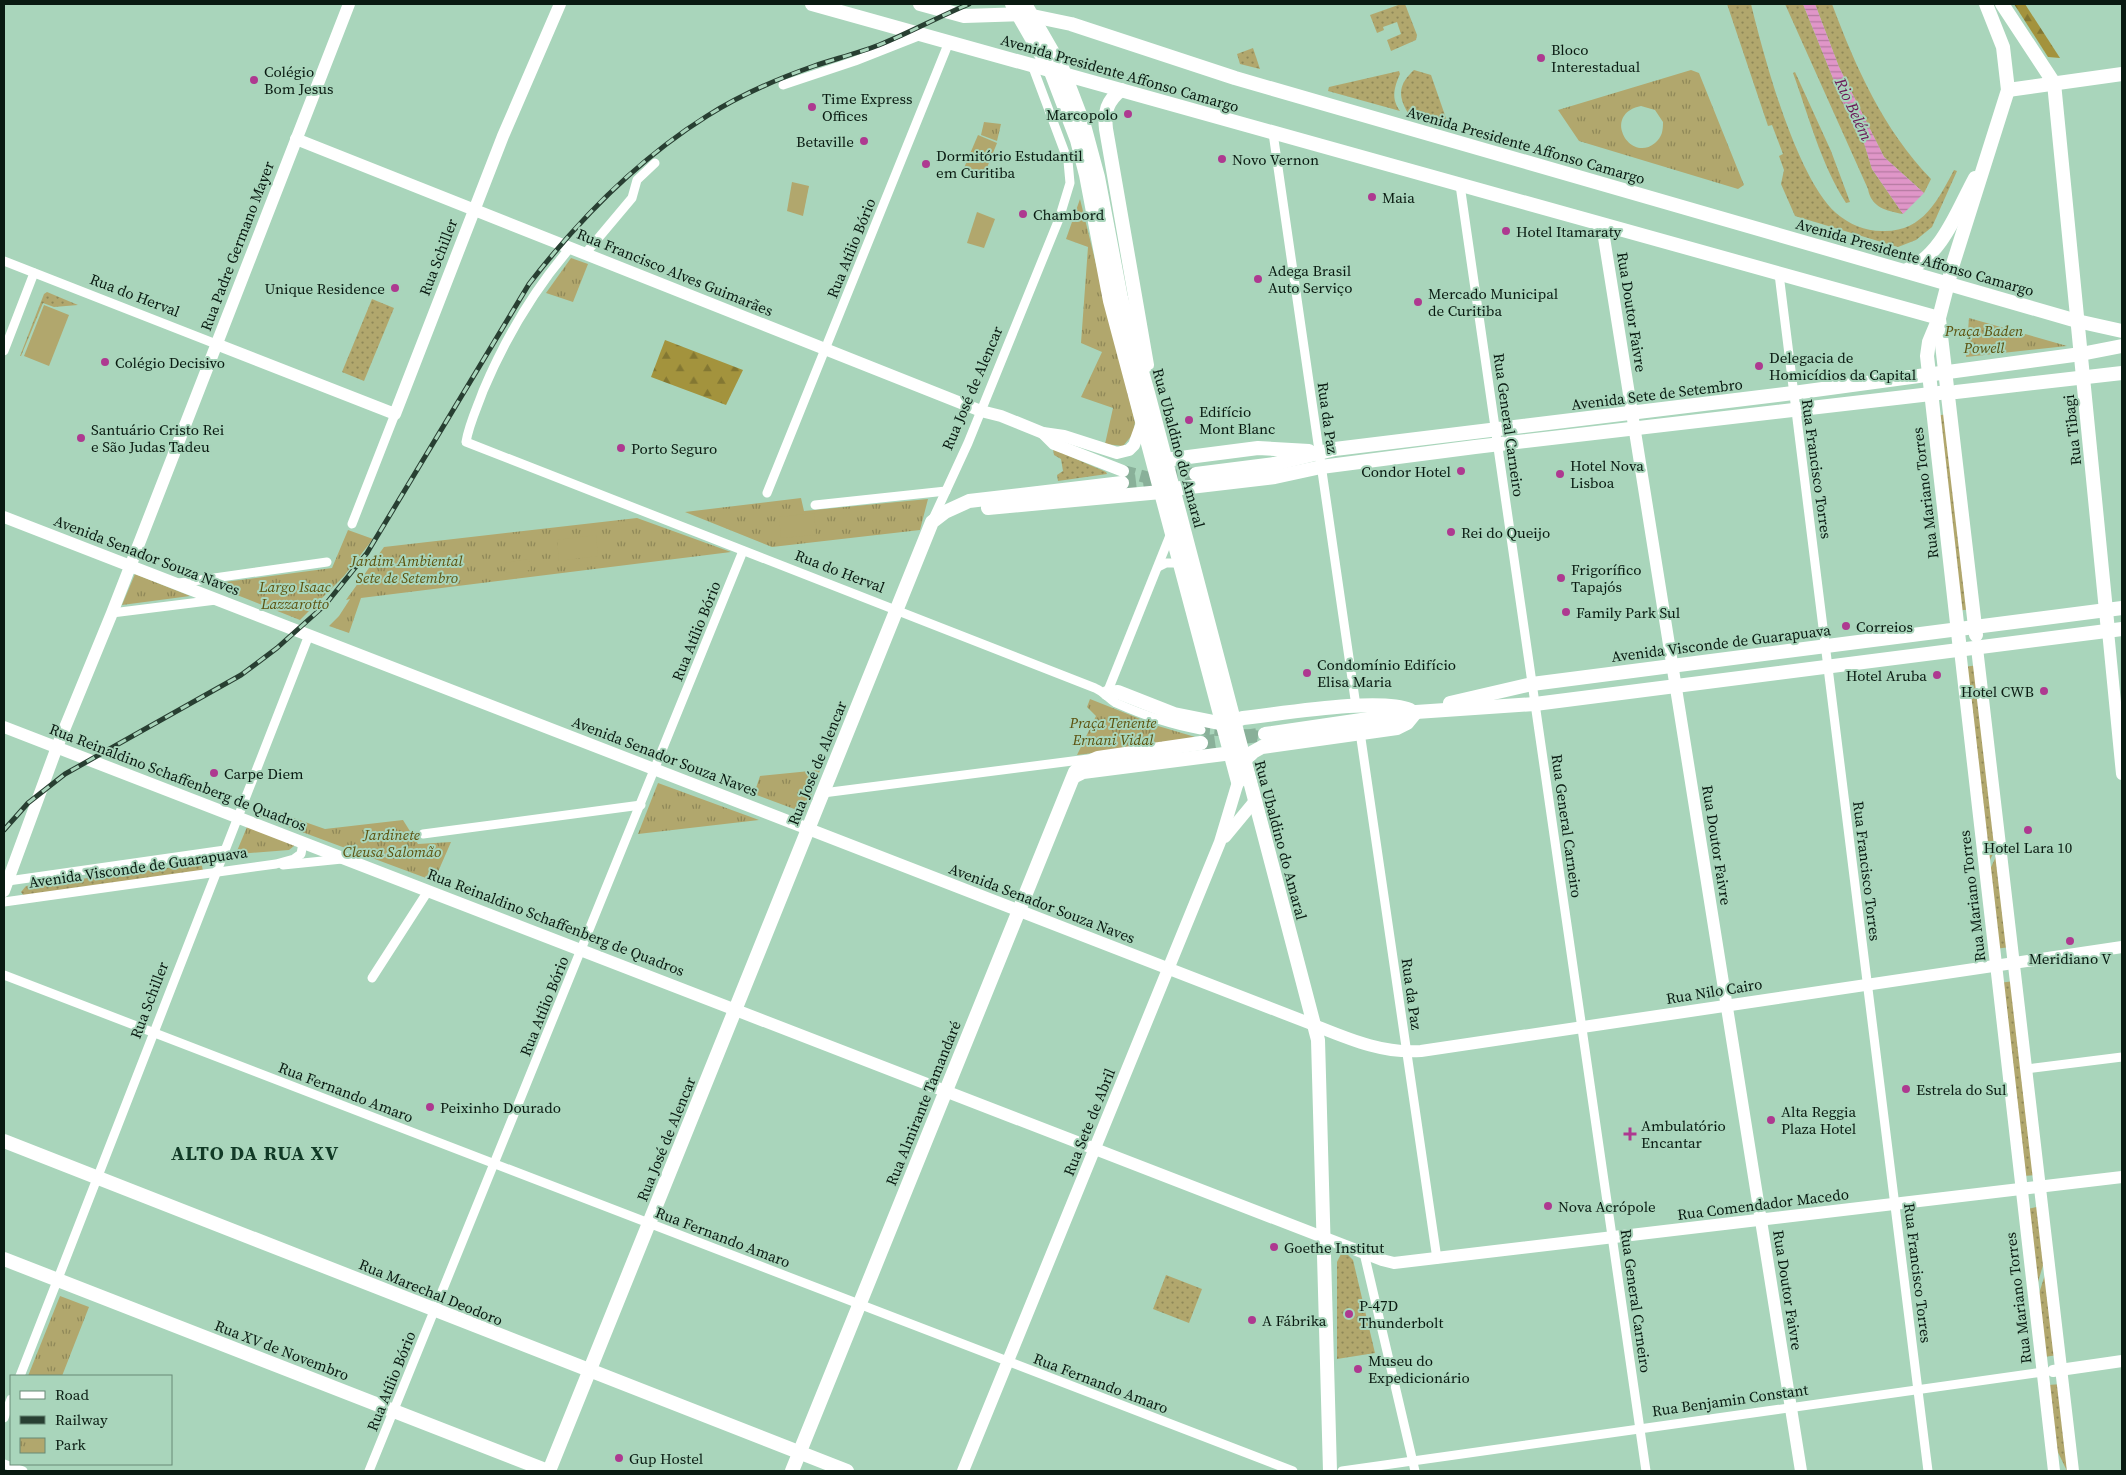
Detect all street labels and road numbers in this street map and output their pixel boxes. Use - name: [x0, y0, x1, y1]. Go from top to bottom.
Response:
- street label: Avenida Presidente Affonso Camargo: [998, 29, 1242, 117]
- street label: Avenida Presidente Affonso Camargo: [1404, 101, 1648, 189]
- street label: Rua Padre Germano Mayer: [195, 158, 279, 334]
- street label: Rua Atílio Bório: [821, 195, 881, 301]
- street label: Avenida Presidente Affonso Camargo: [1793, 213, 2037, 301]
- street label: Rua Schiller: [414, 215, 463, 298]
- street label: Rua Francisco Alves Guimarães: [574, 223, 776, 321]
- street label: Rua Doutor Faivre: [1612, 250, 1652, 374]
- street label: Rua do Herval: [87, 268, 184, 322]
- street label: Rua José de Alencar: [936, 322, 1008, 453]
- street label: Rua General Carneiro: [1489, 352, 1529, 498]
- street label: Rua Ubaldino do Amaral: [1148, 366, 1211, 531]
- street label: Avenida Sete de Setembro: [1570, 373, 1744, 415]
- street label: Rua da Paz: [1313, 381, 1343, 455]
- street label: Rua Tibagi: [2058, 394, 2086, 466]
- street label: Rua Francisco Torres: [1797, 398, 1837, 540]
- street label: Rua Mariano Torres: [1907, 426, 1943, 560]
- street label: Avenida Senador Souza Naves: [51, 510, 243, 600]
- street label: Rua do Herval: [792, 544, 889, 598]
- street label: Rua Atílio Bório: [666, 578, 726, 684]
- street label: Avenida Visconde de Guarapuava: [1610, 619, 1832, 667]
- street label: Rua José de Alencar: [782, 697, 852, 828]
- street label: Avenida Senador Souza Naves: [569, 711, 761, 801]
- street label: Rua Reinaldino Schaffenberg de Quadros: [46, 718, 310, 836]
- street label: Rua General Carneiro: [1547, 753, 1587, 899]
- street label: Rua Ubaldino do Amaral: [1250, 758, 1313, 923]
- street label: Rua Doutor Faivre: [1697, 783, 1737, 907]
- street label: Rua Francisco Torres: [1848, 800, 1886, 942]
- street label: Rua Mariano Torres: [1954, 829, 1990, 963]
- street label: Avenida Visconde de Guarapuava: [27, 841, 249, 893]
- street label: Avenida Senador Souza Naves: [946, 858, 1138, 948]
- street label: Rua Reinaldino Schaffenberg de Quadros: [424, 863, 688, 981]
- street label: Rua Atílio Bório: [514, 953, 574, 1059]
- street label: Rua da Paz: [1397, 957, 1427, 1031]
- street label: Rua Schiller: [125, 958, 174, 1041]
- street label: Rua Nilo Cairo: [1664, 973, 1764, 1009]
- street label: Rua Almirante Tamandaré: [880, 1017, 966, 1189]
- street label: Rua Fernando Amaro: [275, 1057, 417, 1127]
- street label: Rua Sete de Abril: [1058, 1065, 1120, 1179]
- street label: Rua José de Alencar: [631, 1073, 701, 1204]
- street label: Rua Comendador Macedo: [1676, 1183, 1850, 1225]
- street label: Rua Fernando Amaro: [652, 1202, 794, 1272]
- street label: Rua Francisco Torres: [1899, 1202, 1937, 1344]
- street label: Rua General Carneiro: [1616, 1228, 1656, 1374]
- street label: Rua Doutor Faivre: [1768, 1228, 1808, 1352]
- street label: Rua Mariano Torres: [2000, 1231, 2036, 1365]
- street label: Rua Marechal Deodoro: [356, 1253, 506, 1331]
- street label: Rua XV de Novembro: [212, 1315, 352, 1385]
- street label: Rua Atílio Bório: [361, 1328, 421, 1434]
- street label: Rua Fernando Amaro: [1030, 1348, 1172, 1418]
- street label: Rua Benjamin Constant: [1651, 1379, 1810, 1421]

